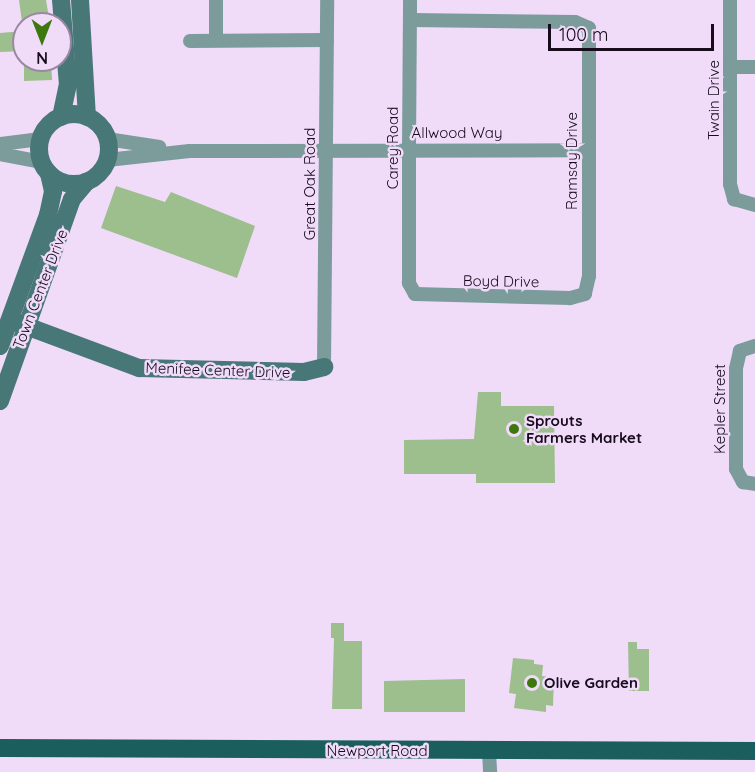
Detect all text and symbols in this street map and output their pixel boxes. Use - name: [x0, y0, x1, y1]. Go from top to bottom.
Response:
- north arrow: [12, 12, 72, 72]
- scale bar: [551, 12, 718, 50]
- text: 100 m: [559, 23, 608, 46]
- text: N: [36, 48, 48, 68]
- street label: Twain Drive: [705, 60, 723, 140]
- street label: Carey Road: [384, 107, 402, 189]
- street label: Ramsay Drive: [563, 112, 581, 210]
- street label: Allwood Way: [412, 124, 502, 142]
- street label: Great Oak Road: [301, 128, 319, 240]
- street label: Town Center Drive: [9, 227, 71, 351]
- street label: Boyd Drive: [463, 271, 539, 291]
- street label: Menifee Center Drive: [145, 358, 291, 382]
- street label: Kepler Street: [711, 364, 729, 454]
- place label: Sprouts Farmers Market: [526, 411, 642, 446]
- marker: Sprouts Farmers Market: [507, 422, 521, 436]
- place label: Olive Garden: [544, 674, 638, 692]
- marker: Olive Garden: [525, 676, 539, 690]
- street label: Newport Road: [327, 742, 427, 760]

